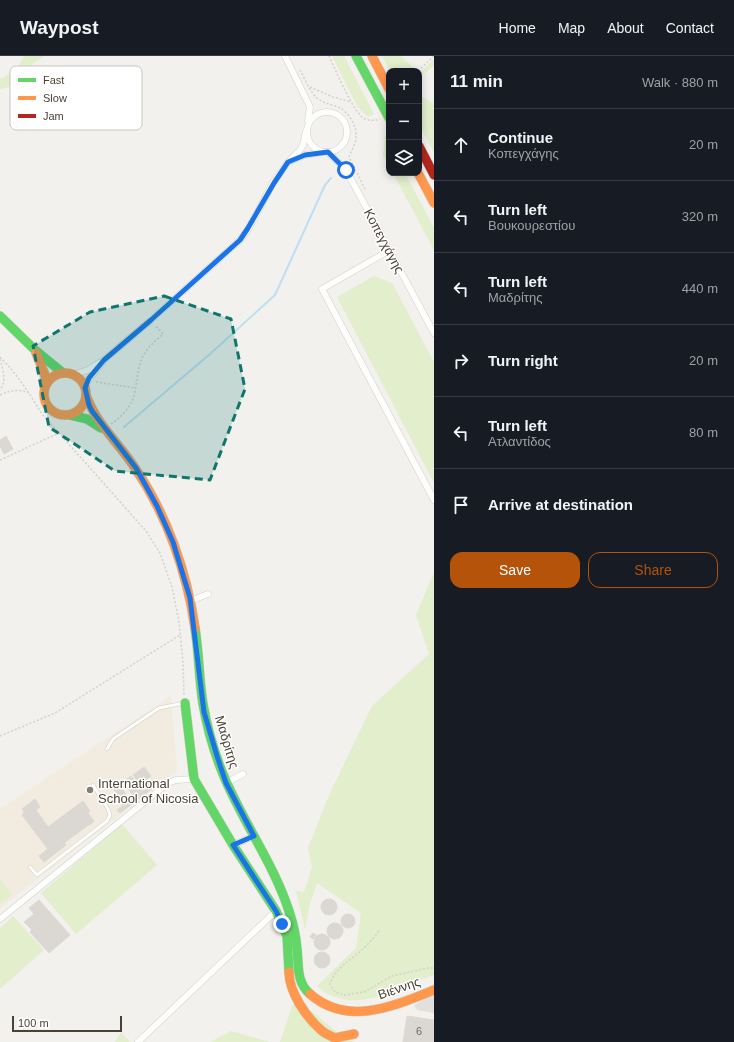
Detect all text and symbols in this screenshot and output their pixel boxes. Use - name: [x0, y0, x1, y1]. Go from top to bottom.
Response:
- text: Waypost: [20, 17, 98, 38]
- text: Home: [499, 20, 536, 36]
- text: Map: [558, 20, 585, 36]
- text: About: [607, 20, 644, 36]
- text: Contact: [666, 20, 714, 36]
- legend: [10, 66, 142, 130]
- map controls: [386, 68, 422, 176]
- button: +: [386, 68, 422, 104]
- text: 11 min: [450, 72, 503, 91]
- text: Fast: [43, 74, 64, 86]
- text: Walk · 880 m: [642, 75, 718, 90]
- text: Slow: [43, 92, 67, 104]
- button: −: [386, 104, 422, 140]
- text: Jam: [43, 110, 64, 122]
- text: Continue: [488, 129, 553, 146]
- icon: ahead: [450, 134, 472, 156]
- text: 20 m: [689, 137, 718, 152]
- button: layers: [386, 140, 422, 176]
- text: Κοπεγχάγης: [488, 146, 559, 161]
- route start: [337, 161, 355, 179]
- text: Turn left: [488, 201, 547, 218]
- street label: Κοπεγχάγης: [361, 206, 407, 276]
- icon: left: [450, 206, 472, 228]
- text: 320 m: [682, 209, 718, 224]
- text: Βουκουρεστίου: [488, 218, 575, 233]
- text: Turn left: [488, 273, 547, 290]
- icon: left: [450, 278, 472, 300]
- text: 440 m: [682, 281, 718, 296]
- text: Μαδρίτης: [488, 290, 543, 305]
- icon: right: [450, 350, 472, 372]
- text: Turn right: [488, 352, 558, 369]
- text: 20 m: [689, 353, 718, 368]
- text: Turn left: [488, 417, 547, 434]
- icon: left: [450, 422, 472, 444]
- text: 80 m: [689, 425, 718, 440]
- text: Ατλαντίδος: [488, 434, 551, 449]
- icon: arrive: [450, 494, 472, 516]
- text: Arrive at destination: [488, 496, 633, 513]
- button: Save: [450, 552, 580, 588]
- button: Share: [588, 552, 718, 588]
- street label: Μαδρίτης: [212, 714, 242, 770]
- place label: International School of Nicosia: [98, 776, 199, 806]
- marker: International School of Nicosia: [85, 785, 95, 795]
- route end: [273, 915, 291, 933]
- street label: Βιέννης: [376, 974, 422, 1002]
- scale bar: [12, 1014, 122, 1033]
- text: 100 m: [18, 1017, 49, 1029]
- house number: 6: [416, 1025, 422, 1037]

